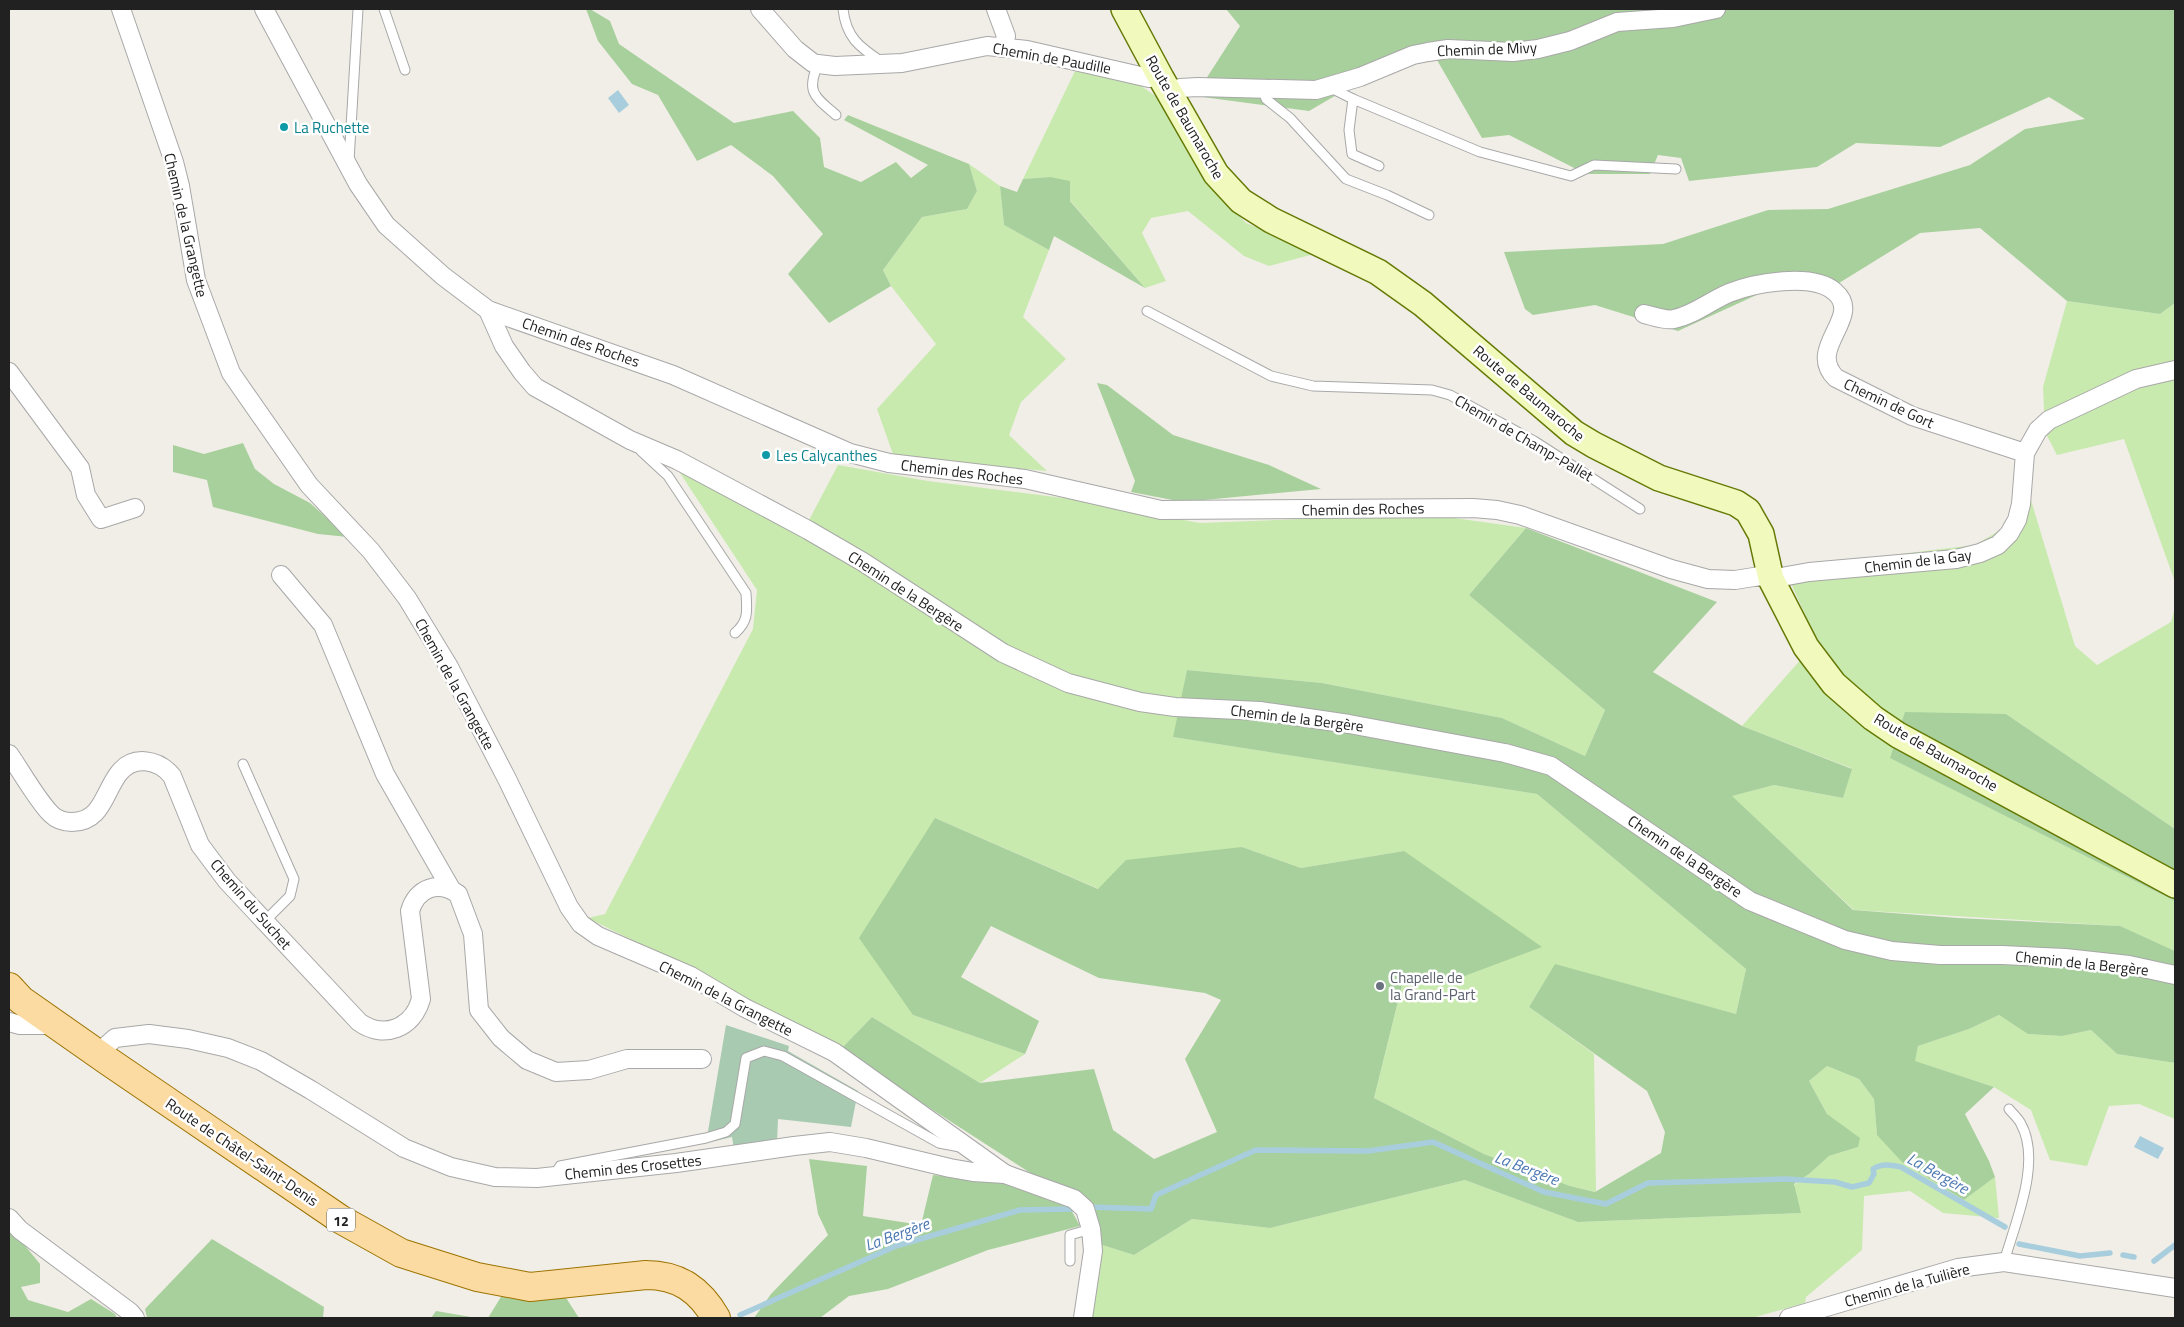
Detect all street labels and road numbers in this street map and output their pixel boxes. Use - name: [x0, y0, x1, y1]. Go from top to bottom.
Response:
- street label: Chemin de Paudille: [991, 36, 1113, 80]
- street label: Chemin de Mivy: [1437, 36, 1537, 62]
- street label: Route de Baumaroche: [1140, 51, 1230, 183]
- street label: Chemin de la Grangette: [158, 151, 214, 299]
- street label: Chemin des Roches: [519, 311, 643, 373]
- street label: Route de Baumaroche: [1468, 339, 1590, 447]
- street label: Chemin de Gort: [1840, 372, 1939, 434]
- street label: Chemin de Champ-Pallet: [1450, 389, 1598, 487]
- street label: Chemin des Roches: [900, 453, 1024, 491]
- street label: Chemin des Roches: [1301, 496, 1425, 522]
- street label: Chemin de la Gay: [1863, 543, 1973, 579]
- street label: Chemin de la Bergère: [844, 545, 968, 637]
- street label: Chemin de la Grangette: [409, 614, 501, 754]
- street label: Chemin de la Bergère: [1229, 698, 1365, 738]
- street label: Route de Baumaroche: [1870, 707, 2002, 797]
- street label: Chemin de la Bergère: [1623, 809, 1747, 903]
- street label: Chemin du Suchet: [205, 854, 297, 955]
- street label: Chemin de la Bergère: [2014, 945, 2150, 981]
- street label: Chemin de la Grangette: [655, 954, 797, 1042]
- street label: Route de Châtel-Saint-Denis: [161, 1092, 323, 1212]
- street label: Chemin des Crosettes: [563, 1148, 703, 1186]
- road number: 12: [327, 1208, 355, 1232]
- street label: Chemin de la Tuilière: [1842, 1257, 1972, 1313]

